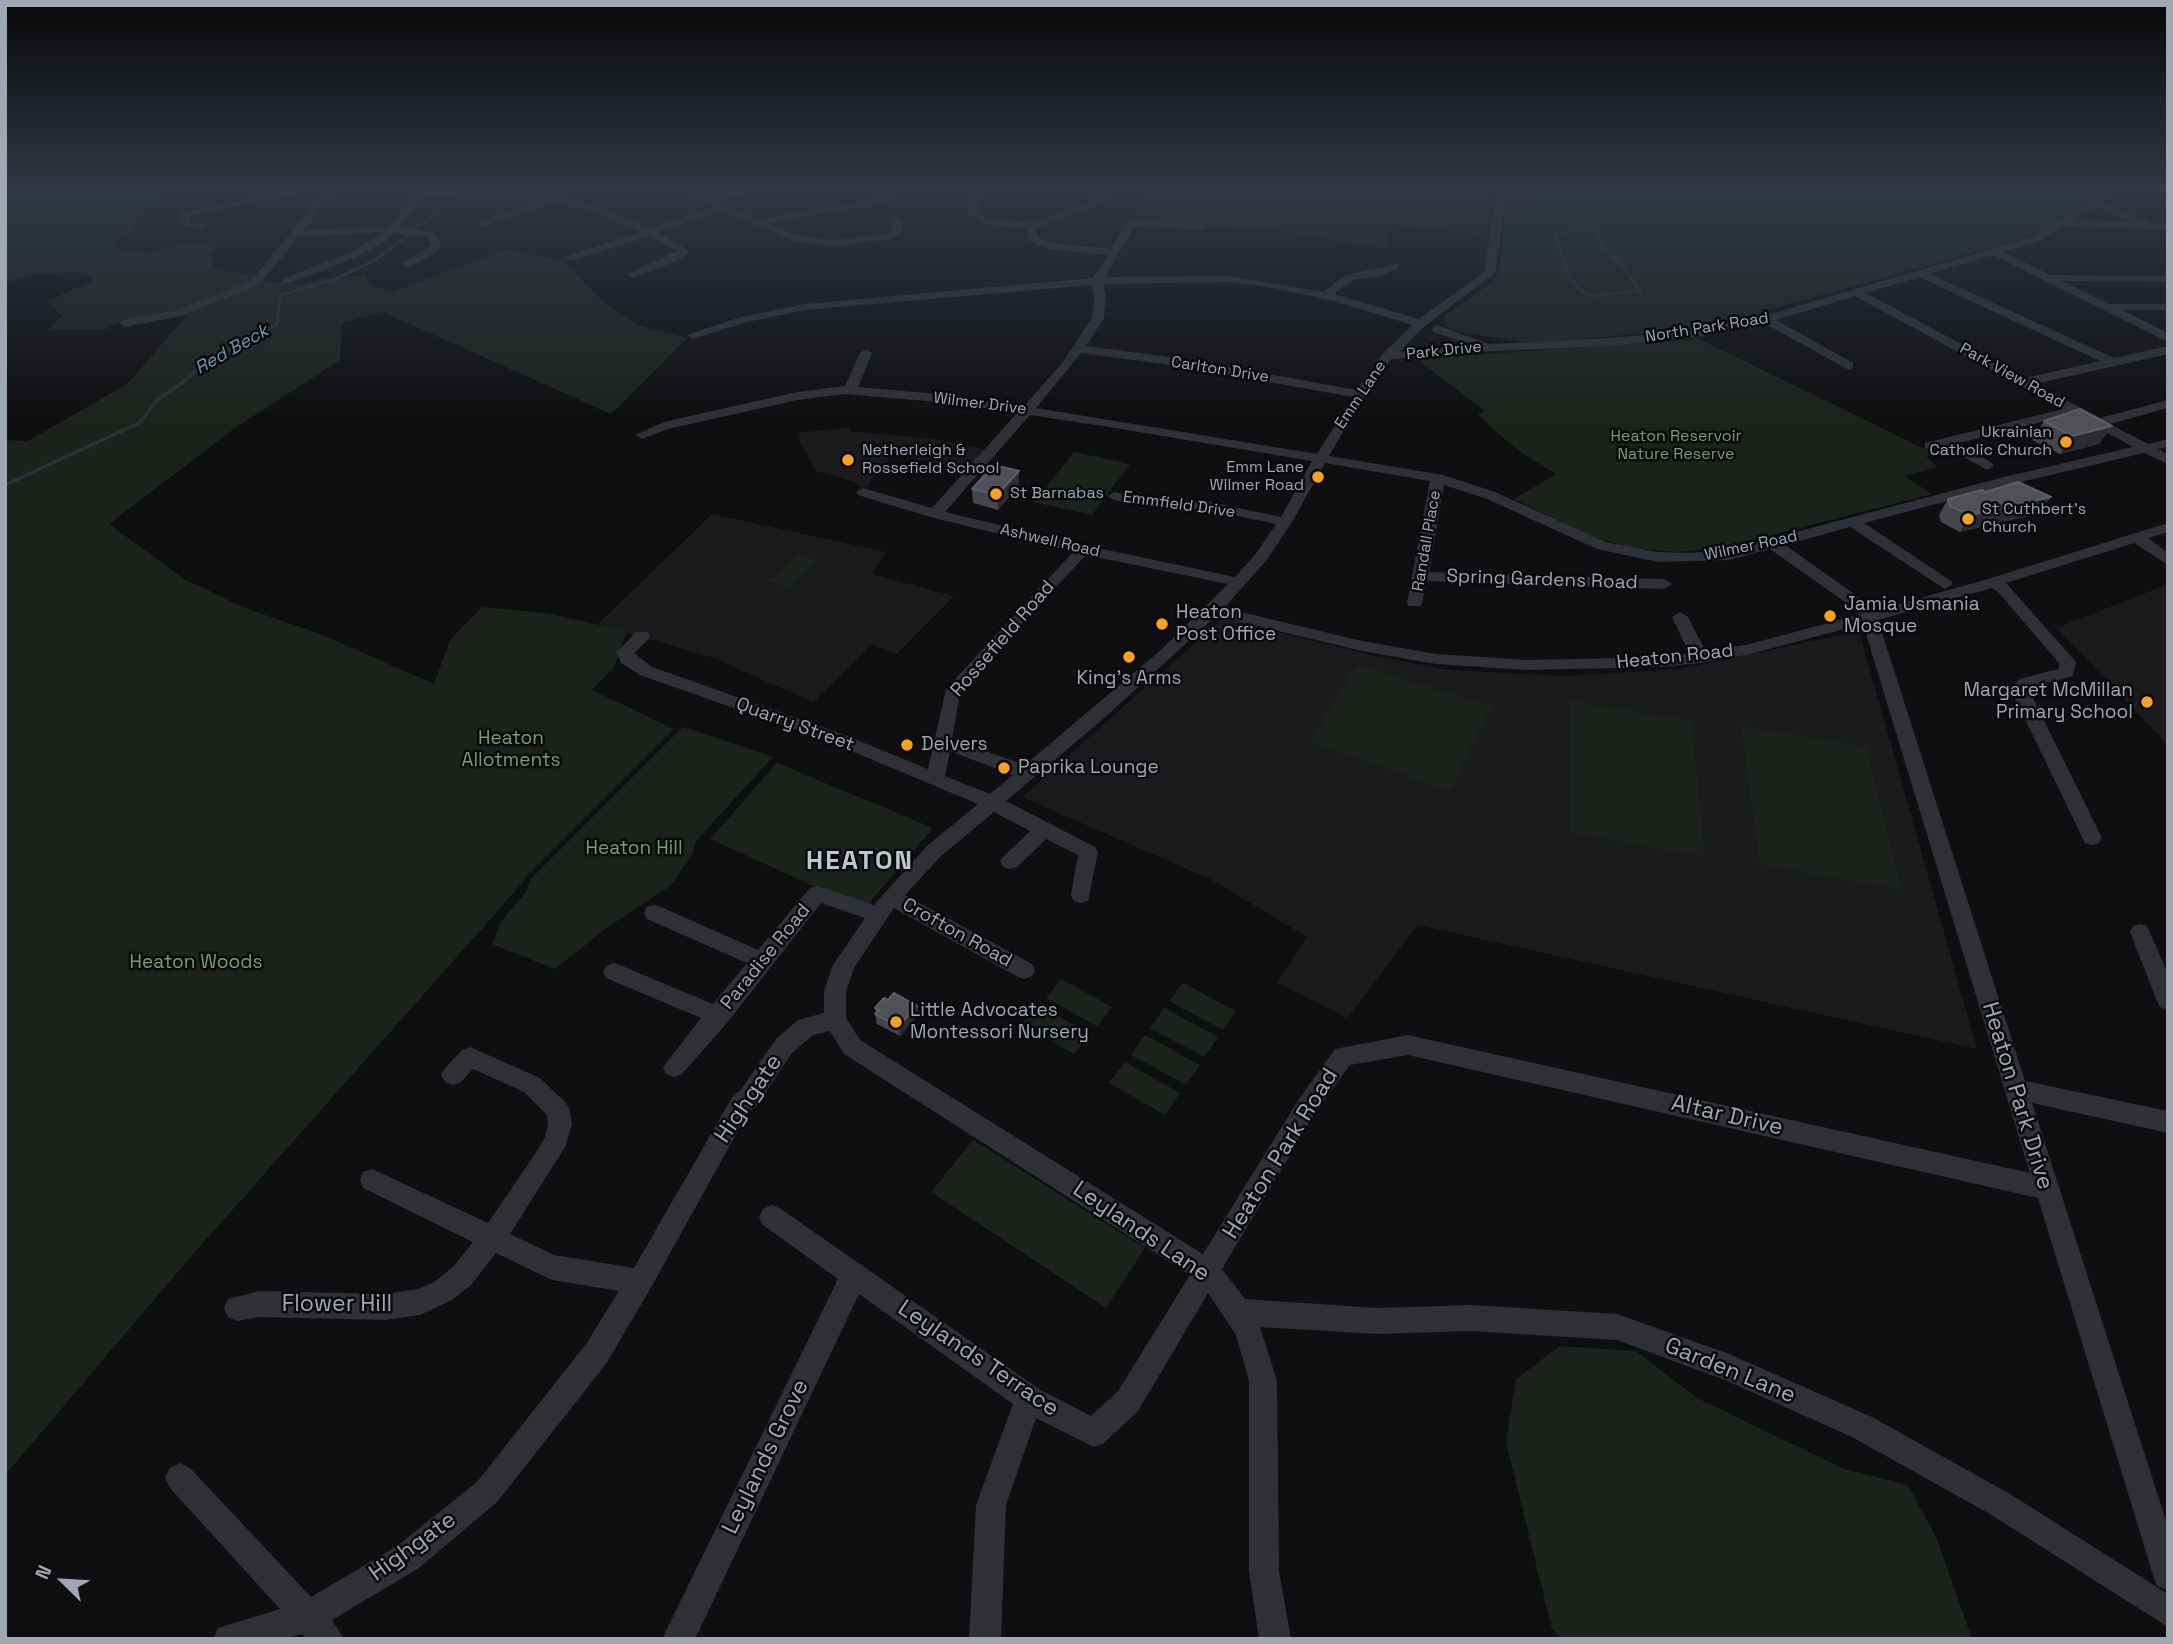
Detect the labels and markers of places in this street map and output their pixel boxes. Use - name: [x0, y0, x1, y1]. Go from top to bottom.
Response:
- place label: Ukrainian Catholic Church: [1930, 423, 2052, 461]
- marker: Ukrainian Catholic Church: [2058, 434, 2074, 450]
- place label: Netherleigh & Rossefield School: [862, 441, 999, 479]
- marker: Netherleigh & Rossefield School: [840, 452, 856, 468]
- place label: Emm Lane Wilmer Road: [1210, 458, 1304, 496]
- marker: Emm Lane Wilmer Road: [1310, 469, 1326, 485]
- place label: St Barnabas: [1010, 484, 1104, 504]
- marker: St Barnabas: [988, 486, 1004, 502]
- place label: St Cuthbert's Church: [1982, 500, 2086, 538]
- marker: St Cuthbert's Church: [1960, 511, 1976, 527]
- place label: Jamia Usmania Mosque: [1844, 594, 1980, 638]
- place label: Heaton Post Office: [1176, 602, 1276, 646]
- marker: Jamia Usmania Mosque: [1822, 608, 1838, 624]
- marker: Heaton Post Office: [1154, 616, 1170, 632]
- marker: King's Arms: [1121, 649, 1137, 665]
- place label: King's Arms: [1076, 668, 1182, 690]
- place label: Margaret McMillan Primary School: [1964, 680, 2133, 724]
- marker: Margaret McMillan Primary School: [2139, 694, 2155, 710]
- place label: Delvers: [921, 734, 988, 756]
- marker: Delvers: [899, 737, 915, 753]
- place label: Paprika Lounge: [1018, 757, 1159, 779]
- marker: Paprika Lounge: [996, 760, 1012, 776]
- place label: Little Advocates Montessori Nursery: [910, 1000, 1089, 1044]
- marker: Little Advocates Montessori Nursery: [888, 1014, 904, 1030]

